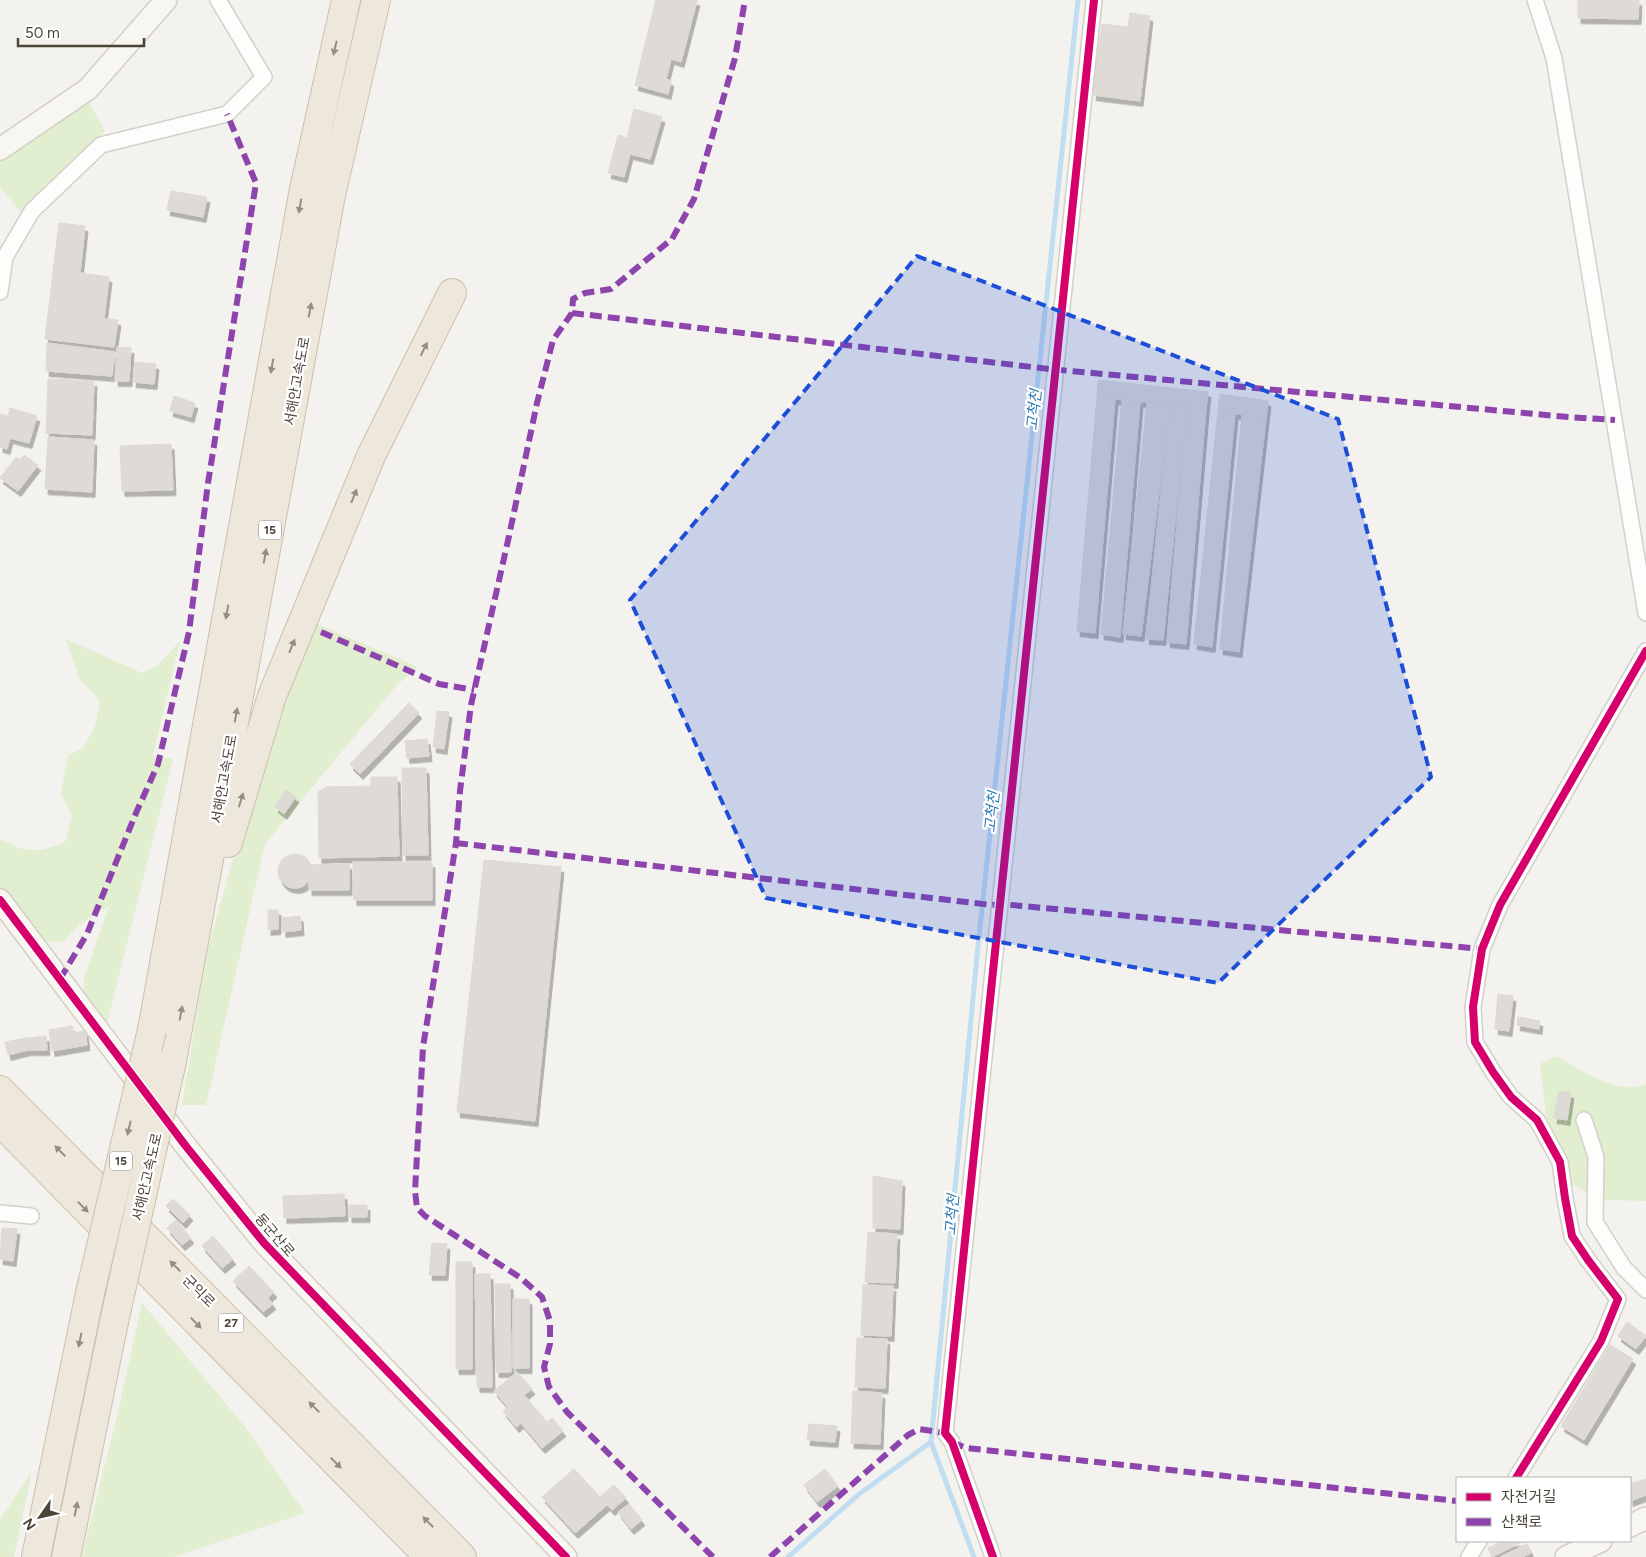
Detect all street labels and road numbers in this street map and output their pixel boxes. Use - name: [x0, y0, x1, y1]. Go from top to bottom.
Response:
- street label: 서해안고속도로: [281, 335, 314, 427]
- road number: 15: [259, 520, 281, 540]
- street label: 서해안고속도로: [208, 733, 241, 825]
- street label: 서해안고속도로: [129, 1131, 166, 1223]
- road number: 15: [110, 1152, 132, 1170]
- street label: 동군산로: [251, 1210, 298, 1260]
- street label: 군익로: [179, 1272, 218, 1311]
- road number: 27: [218, 1314, 244, 1332]

